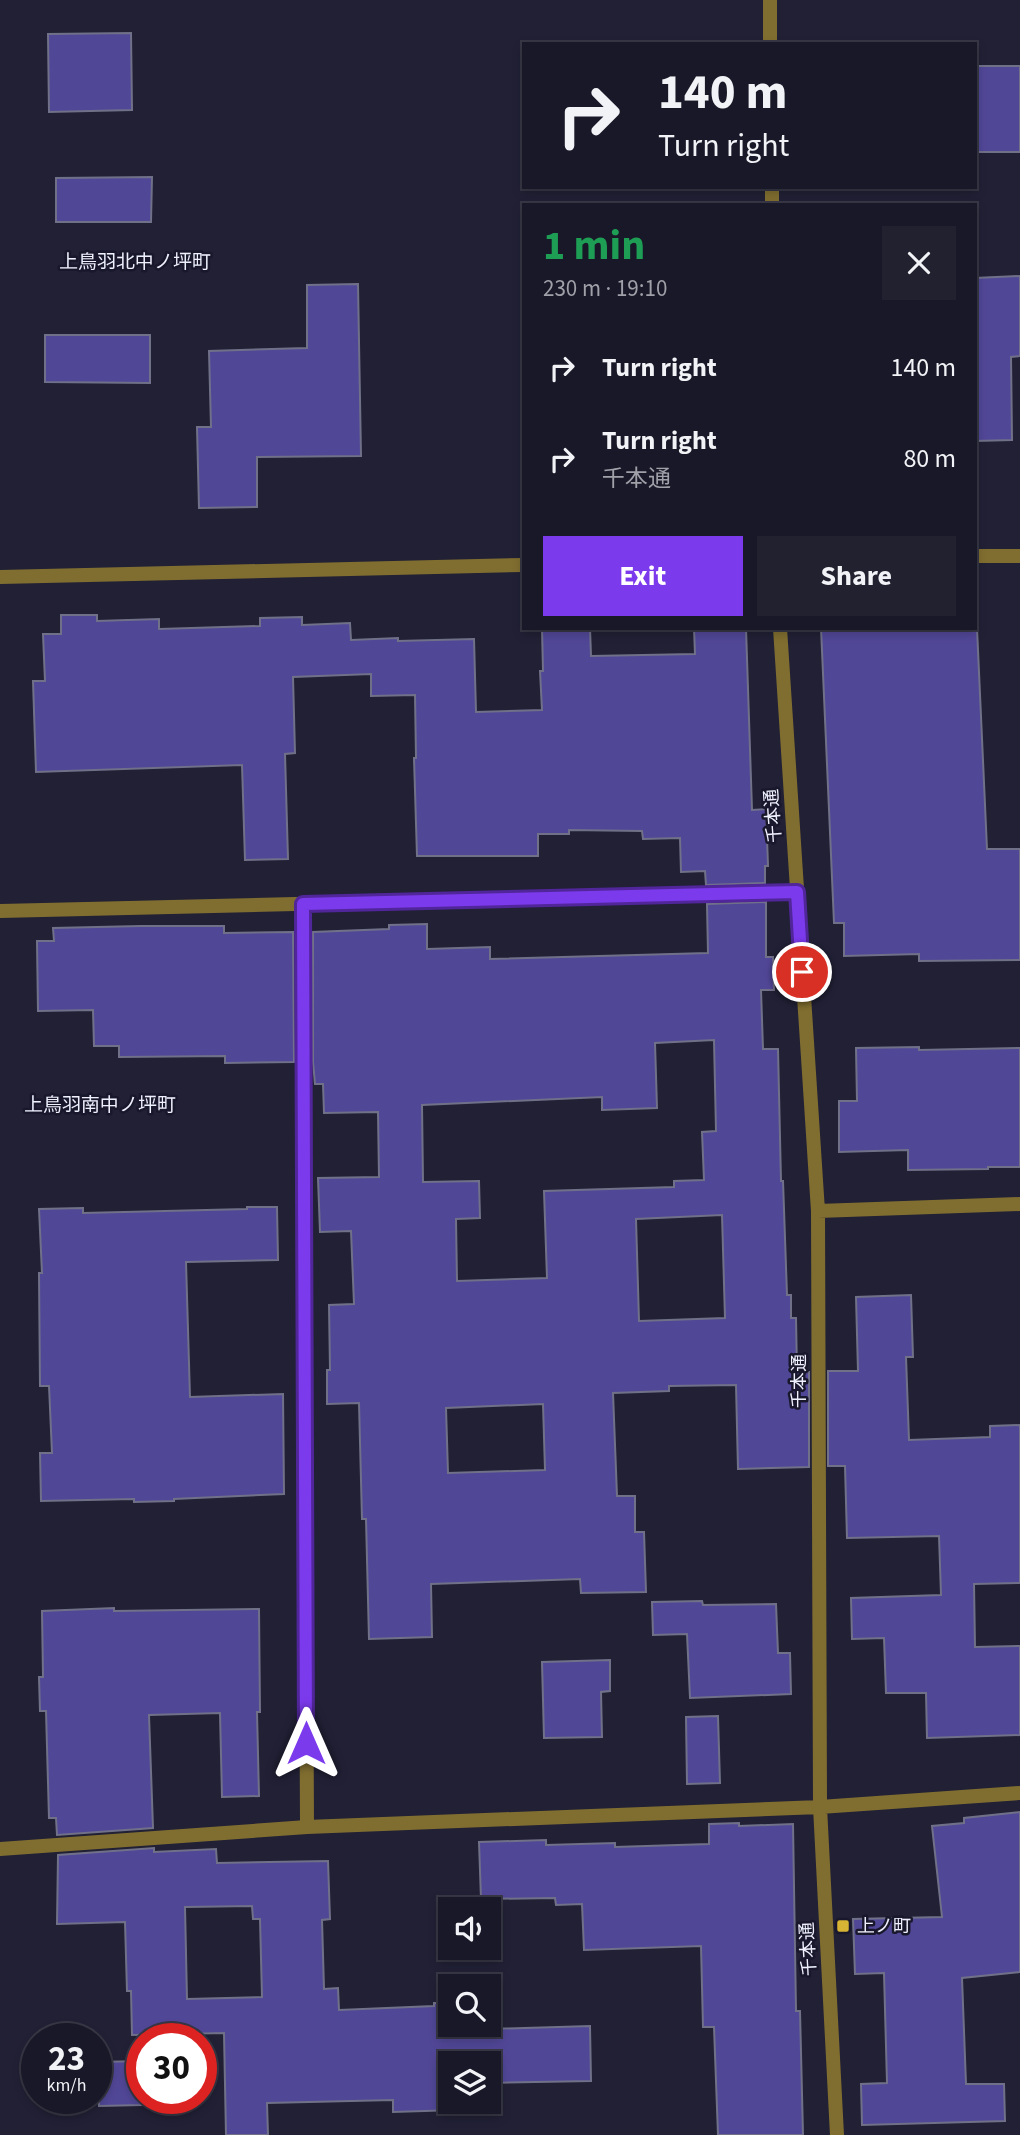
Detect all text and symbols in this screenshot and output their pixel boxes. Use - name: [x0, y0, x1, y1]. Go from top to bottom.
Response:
- text: 140 m: [658, 58, 787, 128]
- icon: right: [543, 70, 634, 161]
- text: Turn right: [658, 123, 789, 169]
- text: 1 min: [543, 216, 645, 276]
- button: close: [882, 226, 956, 300]
- district label: 上鳥羽北中ノ坪町: [59, 249, 211, 276]
- text: 230 m · 19:10: [543, 272, 667, 305]
- icon: right: [543, 349, 581, 387]
- text: Turn right: [602, 349, 717, 386]
- text: 140 m: [890, 349, 956, 386]
- text: Turn right: [602, 422, 717, 459]
- icon: right: [543, 440, 581, 478]
- text: 80 m: [903, 440, 956, 477]
- text: 千本通: [602, 462, 671, 495]
- button: Exit: [543, 536, 743, 616]
- button: Share: [757, 536, 956, 616]
- street label: 千本通: [759, 788, 788, 844]
- pin: [772, 942, 832, 1002]
- icon: arrive: [783, 953, 821, 991]
- district label: 上鳥羽南中ノ坪町: [24, 1092, 176, 1119]
- street label: 千本通: [787, 1354, 812, 1408]
- position arrow: [269, 1706, 343, 1780]
- map controls: [438, 1897, 501, 2114]
- button: sound: [438, 1897, 501, 1960]
- place label: 上ノ町: [857, 1914, 911, 1939]
- marker: 上ノ町: [835, 1918, 851, 1934]
- street label: 千本通: [795, 1921, 822, 1977]
- button: search: [438, 1974, 501, 2037]
- speed limit sign: 30: [126, 2023, 217, 2114]
- text: 23: [48, 2034, 85, 2084]
- button: layers: [438, 2051, 501, 2114]
- text: km/h: [47, 2073, 86, 2098]

